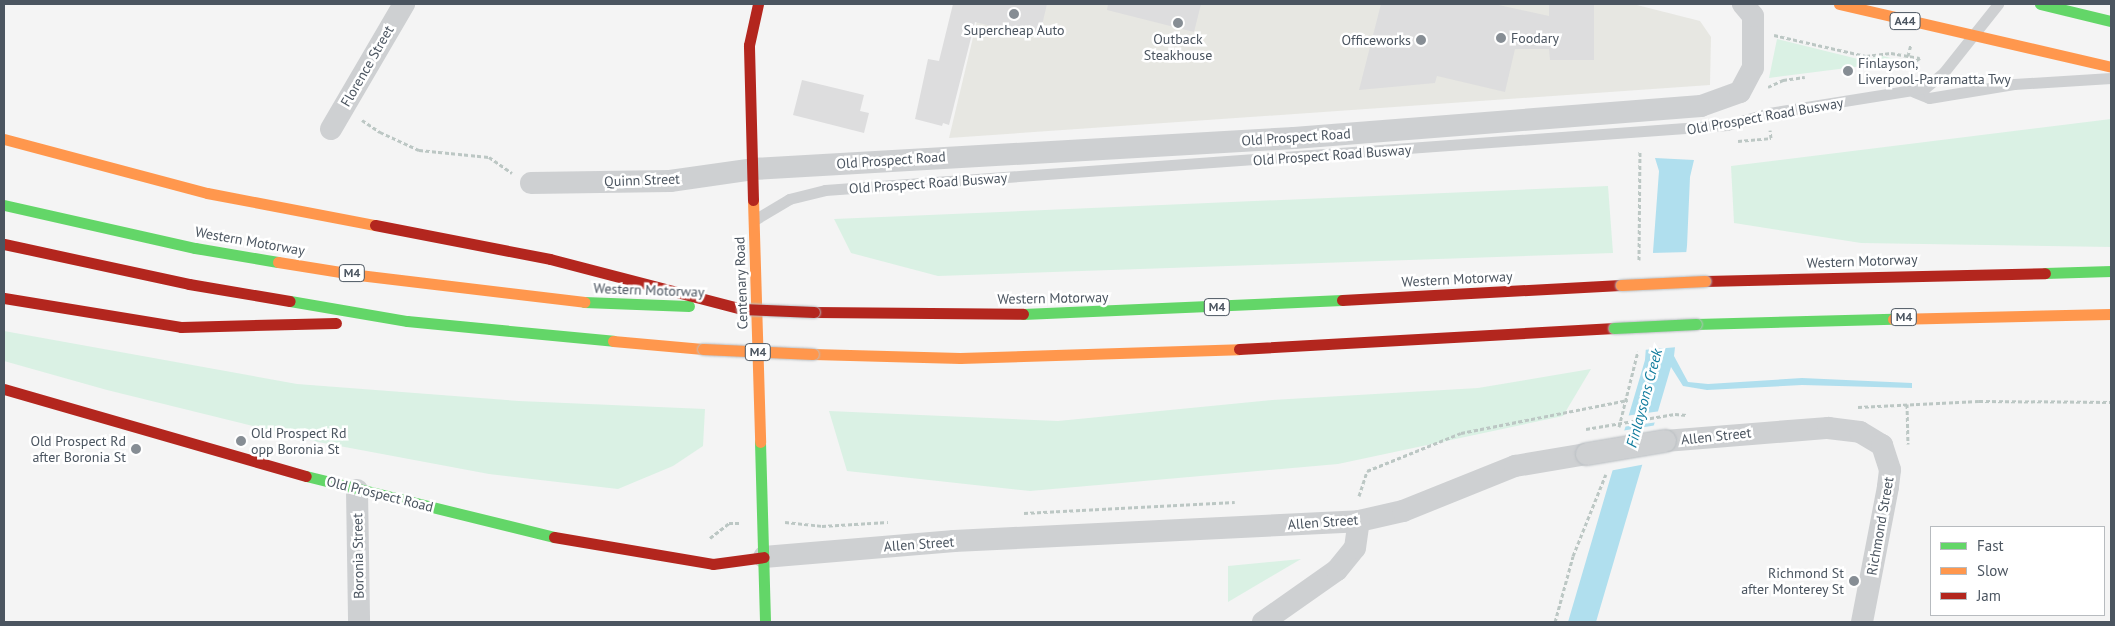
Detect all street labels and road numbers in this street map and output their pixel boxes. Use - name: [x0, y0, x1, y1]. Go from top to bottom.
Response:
- road number: A44: [1889, 12, 1921, 30]
- street label: Florence Street: [337, 22, 397, 110]
- street label: Old Prospect Road Busway: [1685, 94, 1845, 138]
- street label: Old Prospect Road: [1241, 125, 1351, 149]
- street label: Old Prospect Road Busway: [1252, 141, 1412, 169]
- street label: Old Prospect Road: [836, 148, 946, 172]
- street label: Old Prospect Road Busway: [848, 169, 1008, 197]
- street label: Quinn Street: [604, 170, 680, 190]
- street label: Western Motorway: [194, 223, 306, 259]
- street label: Centenary Road: [731, 236, 751, 330]
- street label: Western Motorway: [1806, 251, 1918, 271]
- road number: M4: [338, 264, 366, 282]
- street label: Western Motorway: [1401, 268, 1513, 290]
- street label: Western Motorway: [593, 280, 705, 300]
- street label: Western Motorway: [997, 289, 1109, 307]
- road number: M4: [1203, 298, 1231, 316]
- road number: M4: [1890, 308, 1918, 326]
- road number: M4: [744, 342, 772, 362]
- street label: Allen Street: [1680, 424, 1752, 448]
- street label: Old Prospect Road: [325, 473, 435, 515]
- street label: Richmond Street: [1863, 475, 1897, 577]
- street label: Allen Street: [1287, 511, 1359, 533]
- street label: Boronia Street: [349, 513, 367, 599]
- street label: Allen Street: [883, 533, 955, 555]

